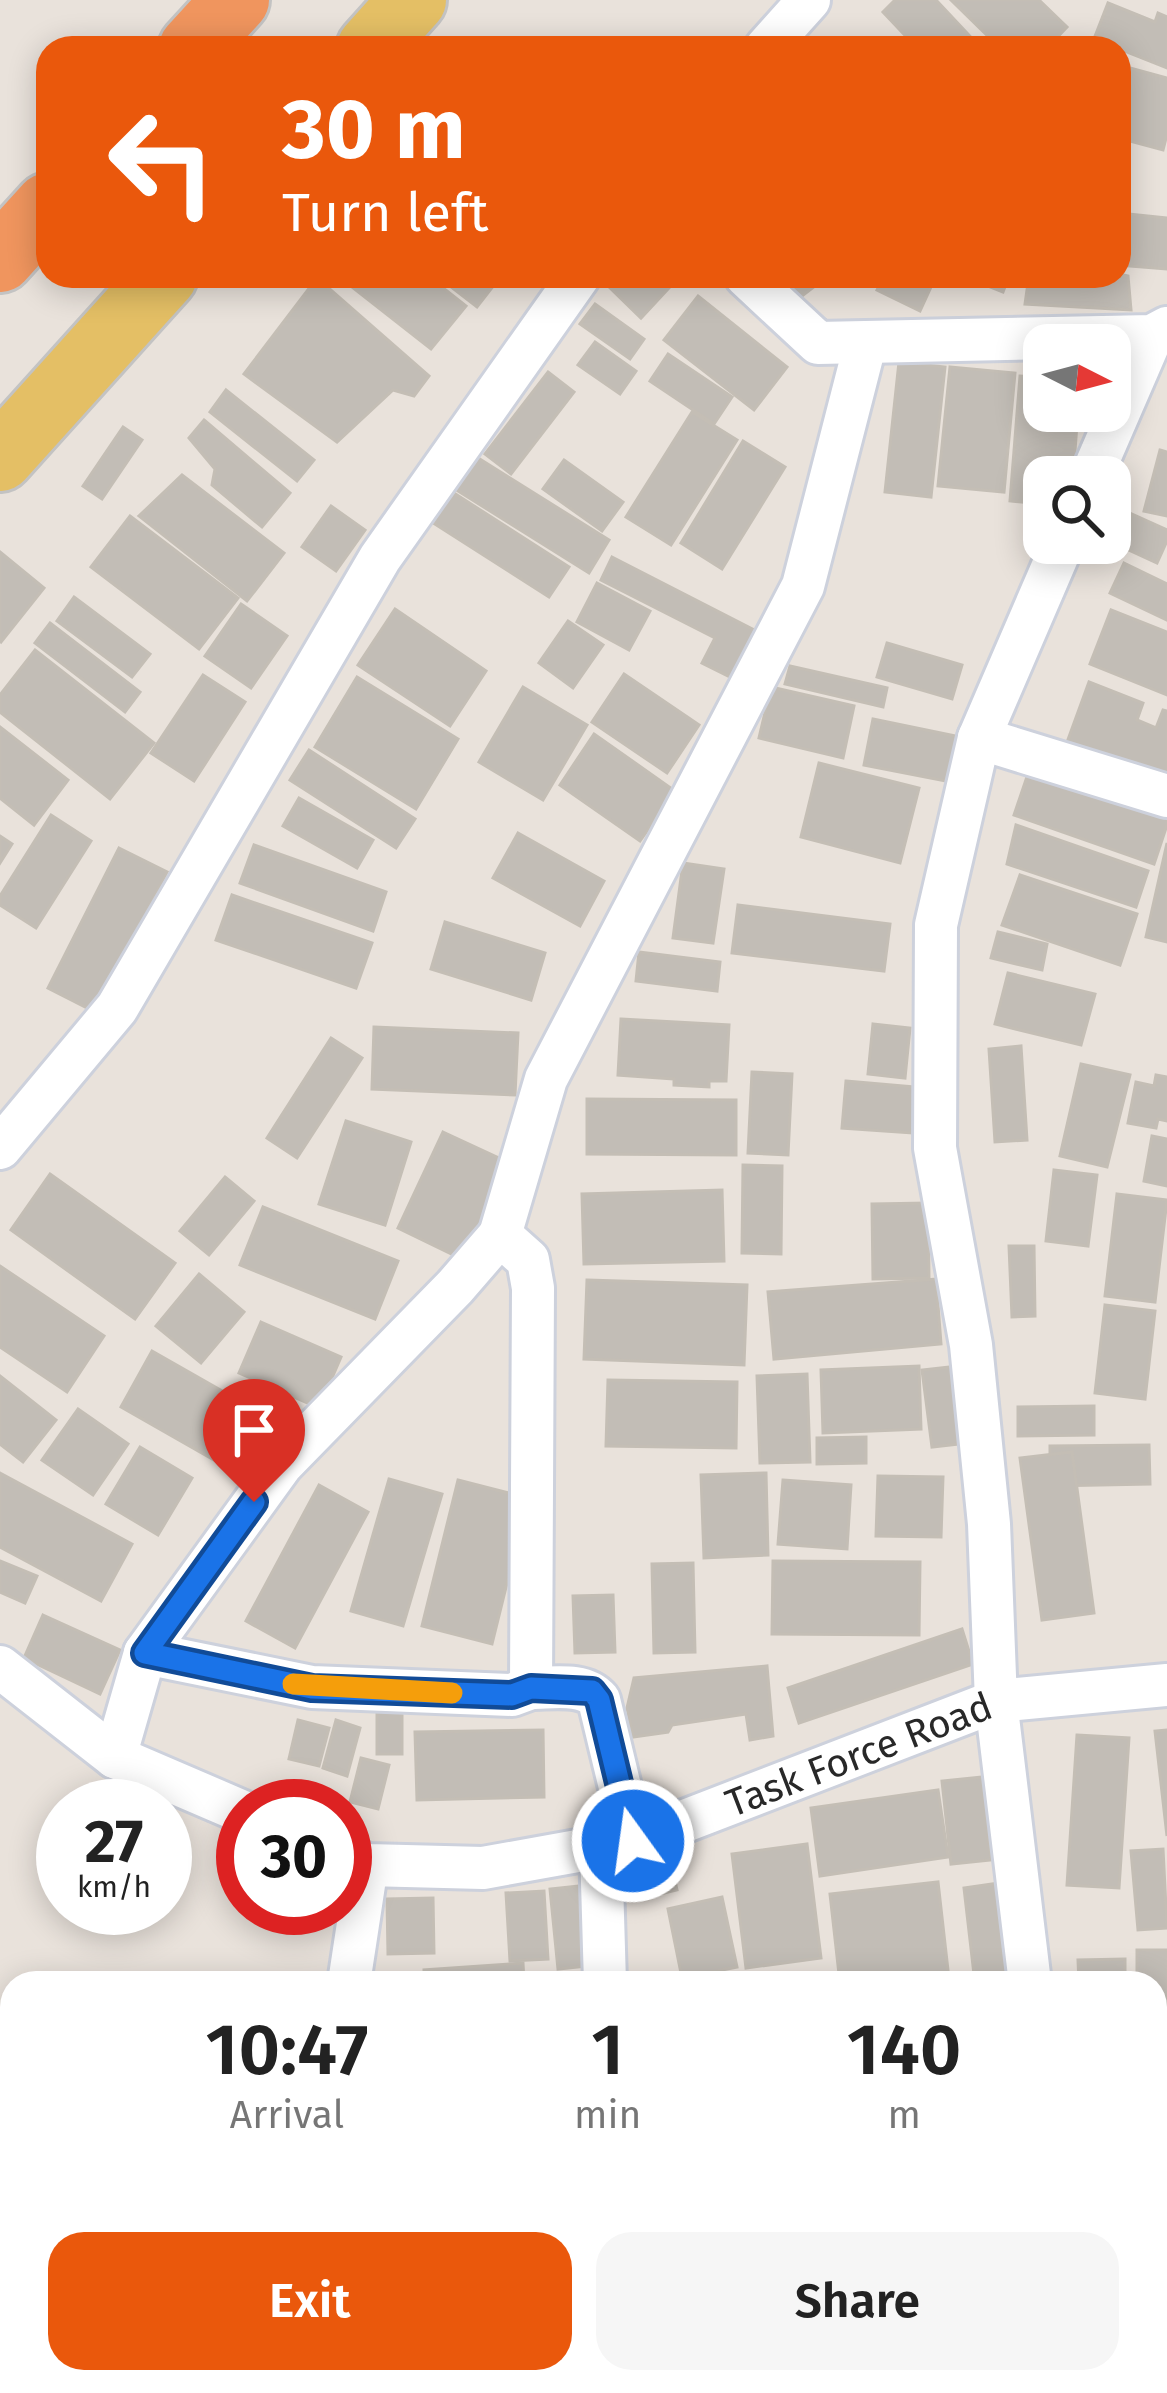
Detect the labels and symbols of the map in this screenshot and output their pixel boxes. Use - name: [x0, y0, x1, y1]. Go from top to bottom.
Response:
- north arrow: [1023, 324, 1131, 432]
- pin: [203, 1379, 305, 1502]
- street label: Task Force Road: [719, 1683, 999, 1827]
- position arrow: [570, 1778, 696, 1904]
- speed limit sign: 30: [216, 1779, 372, 1935]

